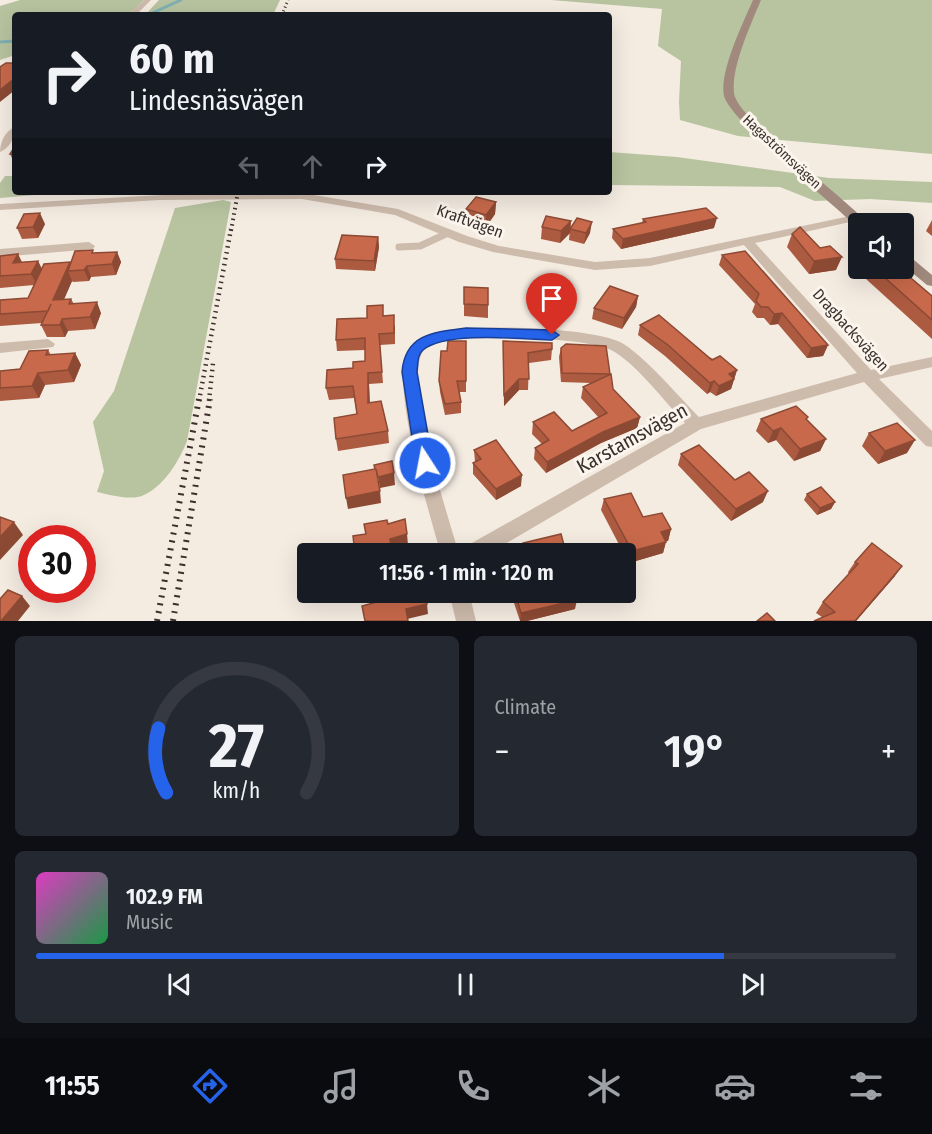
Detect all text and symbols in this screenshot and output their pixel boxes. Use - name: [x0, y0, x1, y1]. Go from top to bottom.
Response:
- text: 60 m: [129, 34, 215, 84]
- icon: right: [30, 36, 108, 114]
- text: Lindesnäsvägen: [129, 85, 304, 117]
- street label: Hagaströmsvägen: [739, 111, 825, 193]
- icon: left: [233, 150, 266, 183]
- icon: ahead: [296, 150, 329, 183]
- icon: right: [359, 150, 392, 183]
- street label: Kraftvägen: [434, 200, 506, 242]
- map controls: [848, 213, 914, 279]
- button: sound: [848, 213, 914, 279]
- pin: [526, 273, 577, 335]
- icon: arrive: [535, 282, 568, 315]
- street label: Dragbacksvägen: [809, 285, 893, 375]
- street label: Karstamsvägen: [572, 398, 692, 478]
- position arrow: [393, 431, 457, 495]
- speed limit sign: 30: [18, 525, 96, 603]
- text: 11:56 · 1 min · 120 m: [379, 559, 554, 586]
- text: Climate: [495, 695, 556, 719]
- text: 27: [208, 709, 264, 784]
- text: 19°: [664, 725, 727, 779]
- text: −: [495, 732, 509, 772]
- text: +: [881, 732, 896, 772]
- text: km/h: [213, 778, 261, 804]
- text: 102.9 FM: [126, 883, 203, 910]
- text: Music: [126, 910, 173, 934]
- icon: previous: [163, 968, 196, 1001]
- icon: pause: [449, 968, 482, 1001]
- icon: next: [736, 968, 769, 1001]
- icon: directions: [189, 1065, 231, 1107]
- icon: music: [320, 1065, 362, 1107]
- icon: phone: [452, 1065, 494, 1107]
- icon: climate: [583, 1065, 625, 1107]
- icon: car: [714, 1065, 756, 1107]
- icon: filters: [845, 1065, 887, 1107]
- text: 11:55: [45, 1070, 100, 1102]

